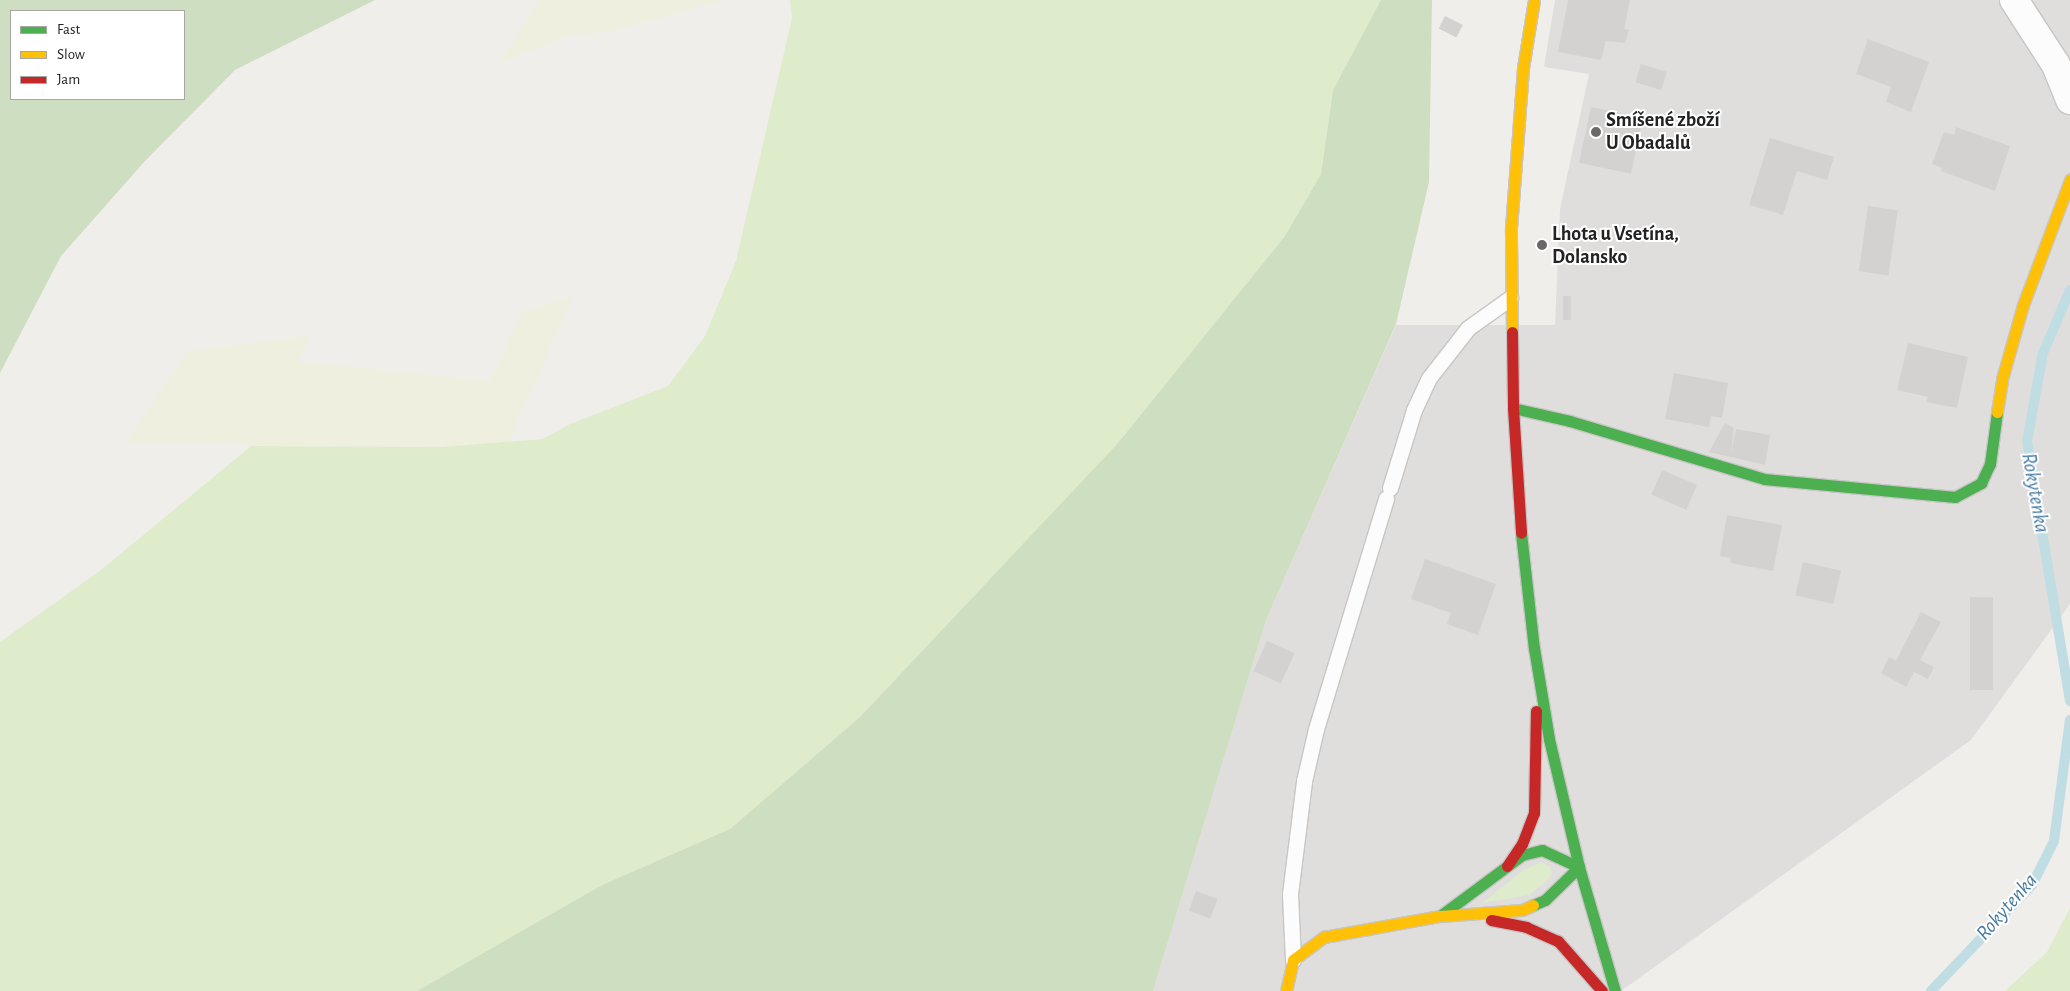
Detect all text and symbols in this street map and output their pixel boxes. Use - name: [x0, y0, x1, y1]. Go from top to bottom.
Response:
- legend: [10, 10, 185, 100]
- text: Fast: [57, 22, 80, 37]
- text: Slow: [57, 47, 85, 62]
- text: Jam: [57, 72, 80, 87]
- place label: Smíšené zboží U Obadalů: [1606, 108, 1720, 155]
- marker: Smíšené zboží U Obadalů: [1590, 126, 1602, 138]
- place label: Lhota u Vsetína, Dolansko: [1552, 222, 1679, 269]
- marker: Lhota u Vsetína, Dolansko: [1536, 239, 1548, 251]
- water label: Rokytenka: [2016, 451, 2054, 535]
- water label: Rokytenka: [1971, 868, 2043, 946]

